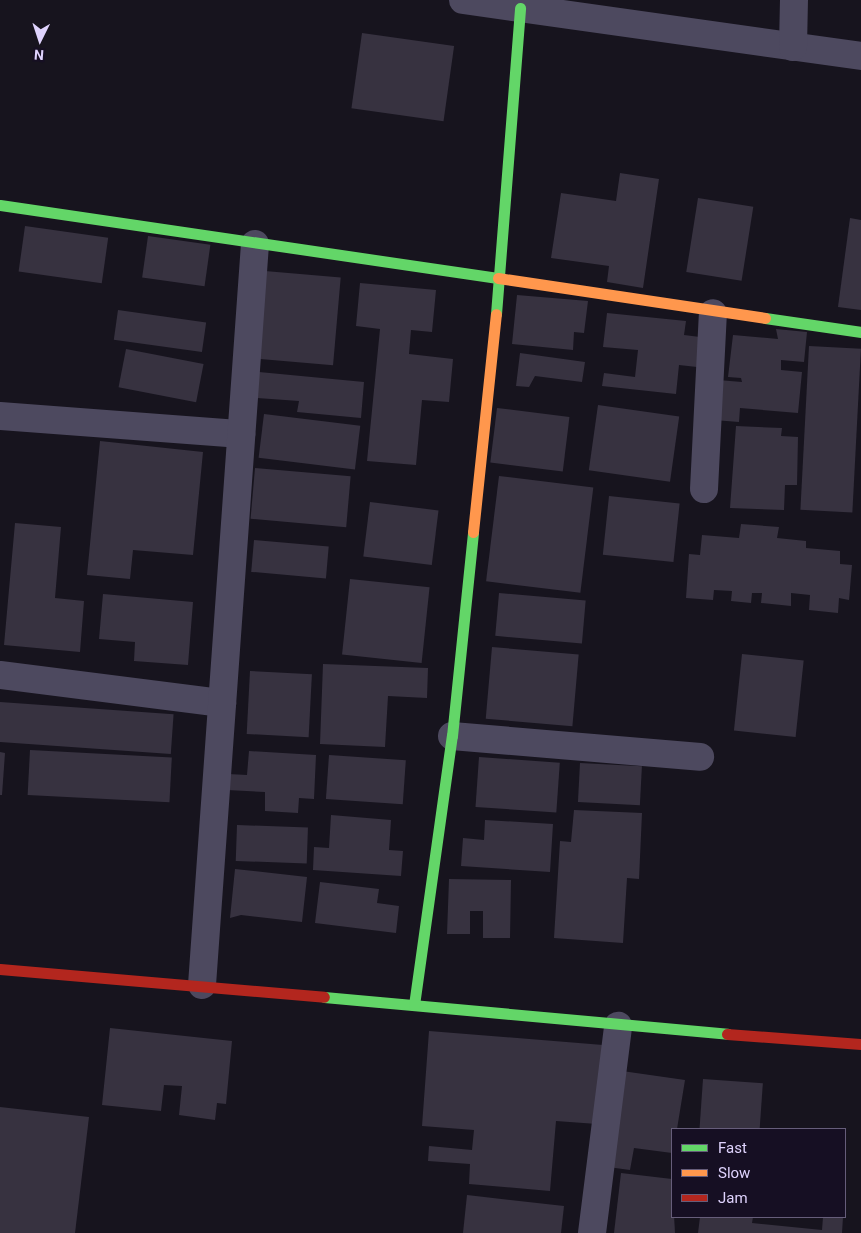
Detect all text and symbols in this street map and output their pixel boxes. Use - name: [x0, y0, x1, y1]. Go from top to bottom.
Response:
- north arrow: [15, 15, 65, 65]
- text: N: [33, 47, 44, 63]
- legend: [671, 1128, 846, 1218]
- text: Fast: [718, 1139, 747, 1157]
- text: Slow: [718, 1164, 750, 1182]
- text: Jam: [718, 1189, 748, 1207]

